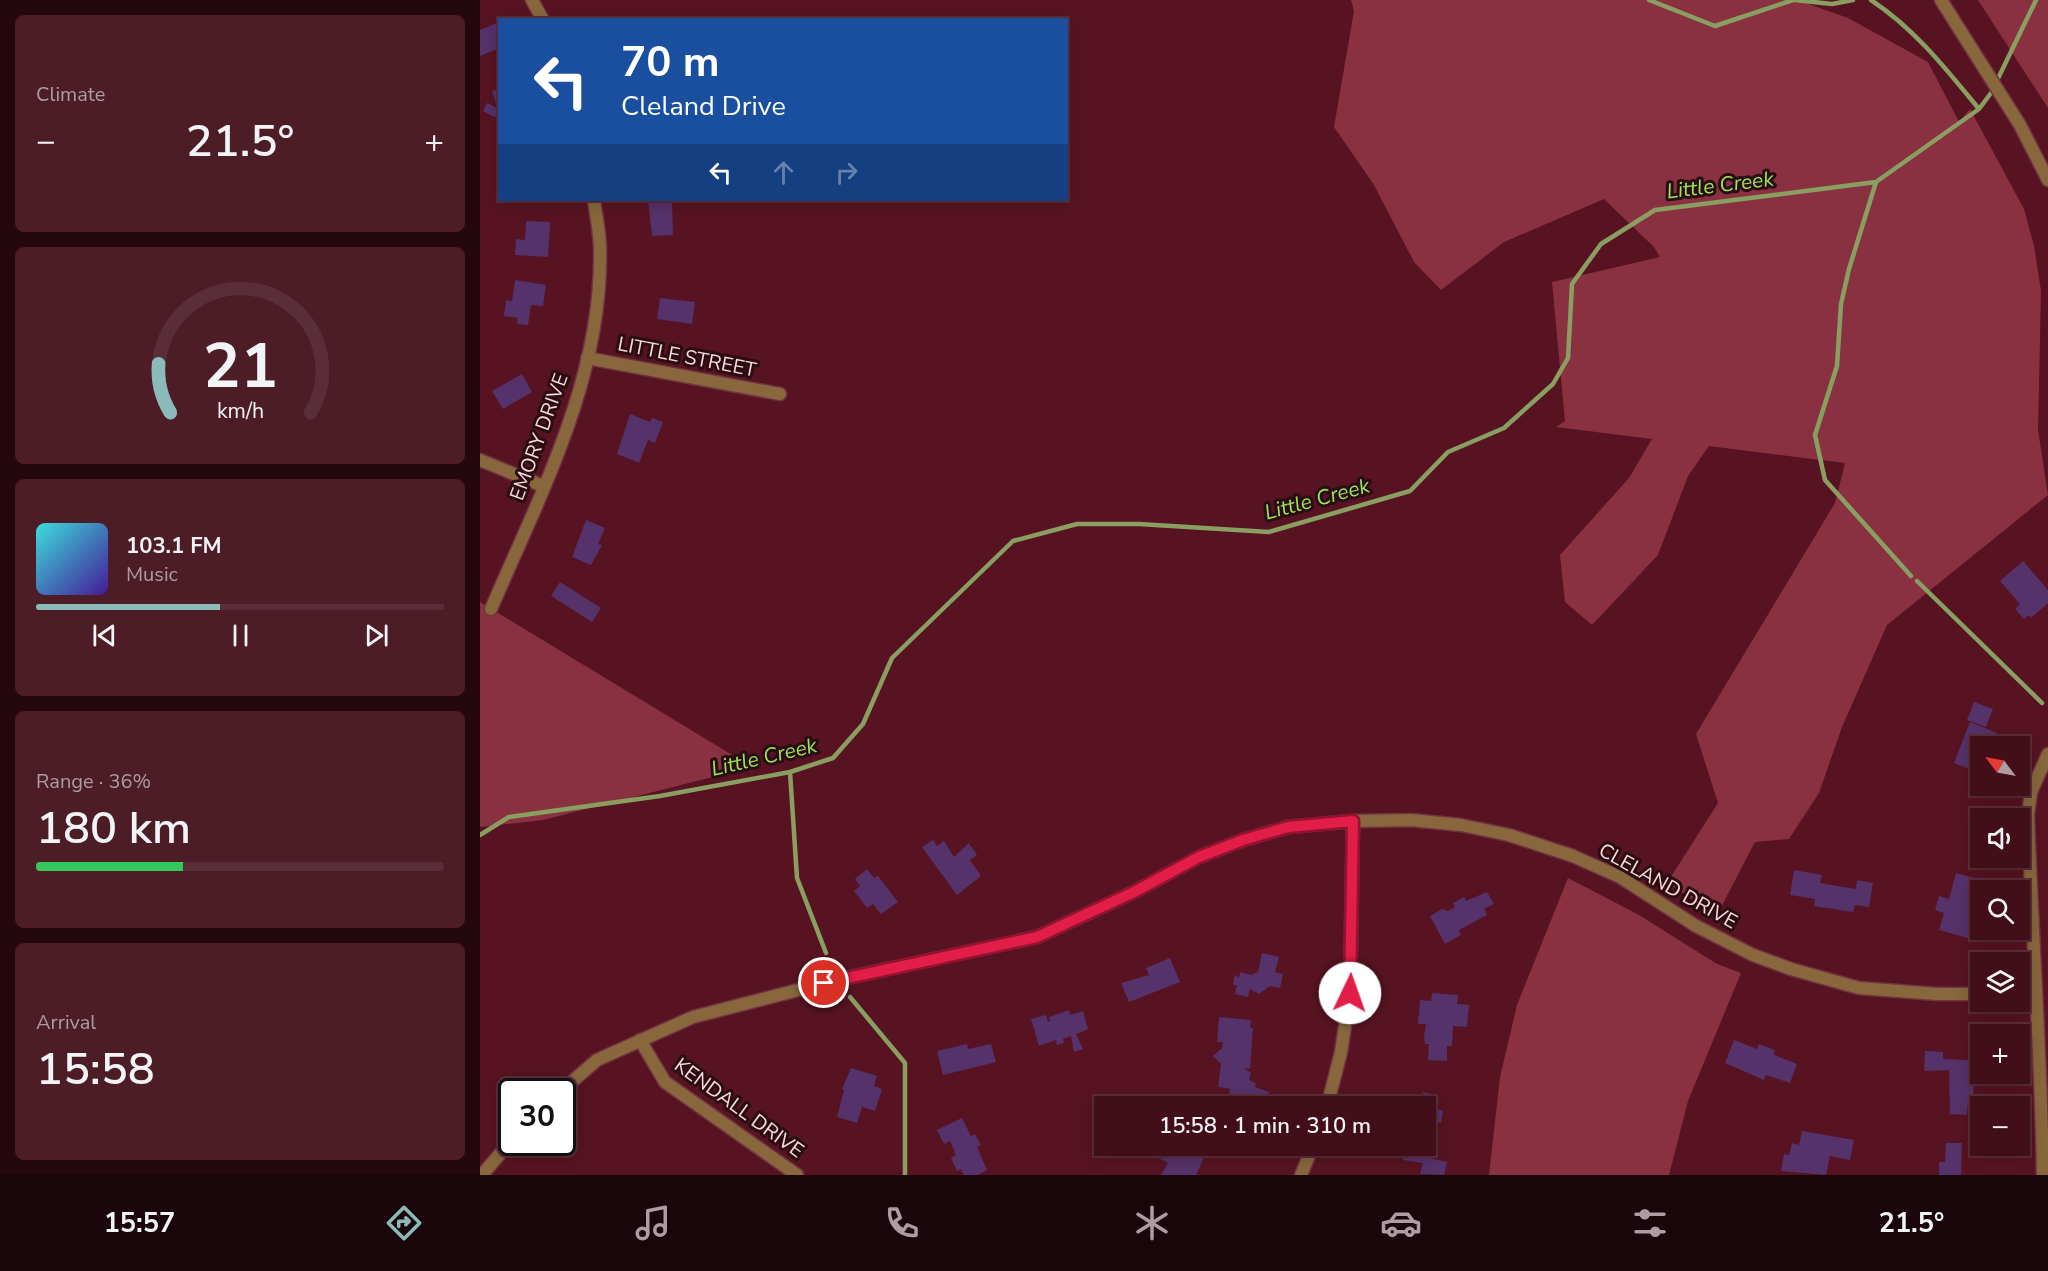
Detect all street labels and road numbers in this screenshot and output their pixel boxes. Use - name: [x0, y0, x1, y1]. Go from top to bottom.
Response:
- street label: LITTLE STREET: [615, 330, 759, 384]
- street label: EMORY DRIVE: [504, 370, 574, 504]
- street label: CLELAND DRIVE: [1594, 837, 1742, 935]
- street label: KENDALL DRIVE: [669, 1052, 809, 1164]

